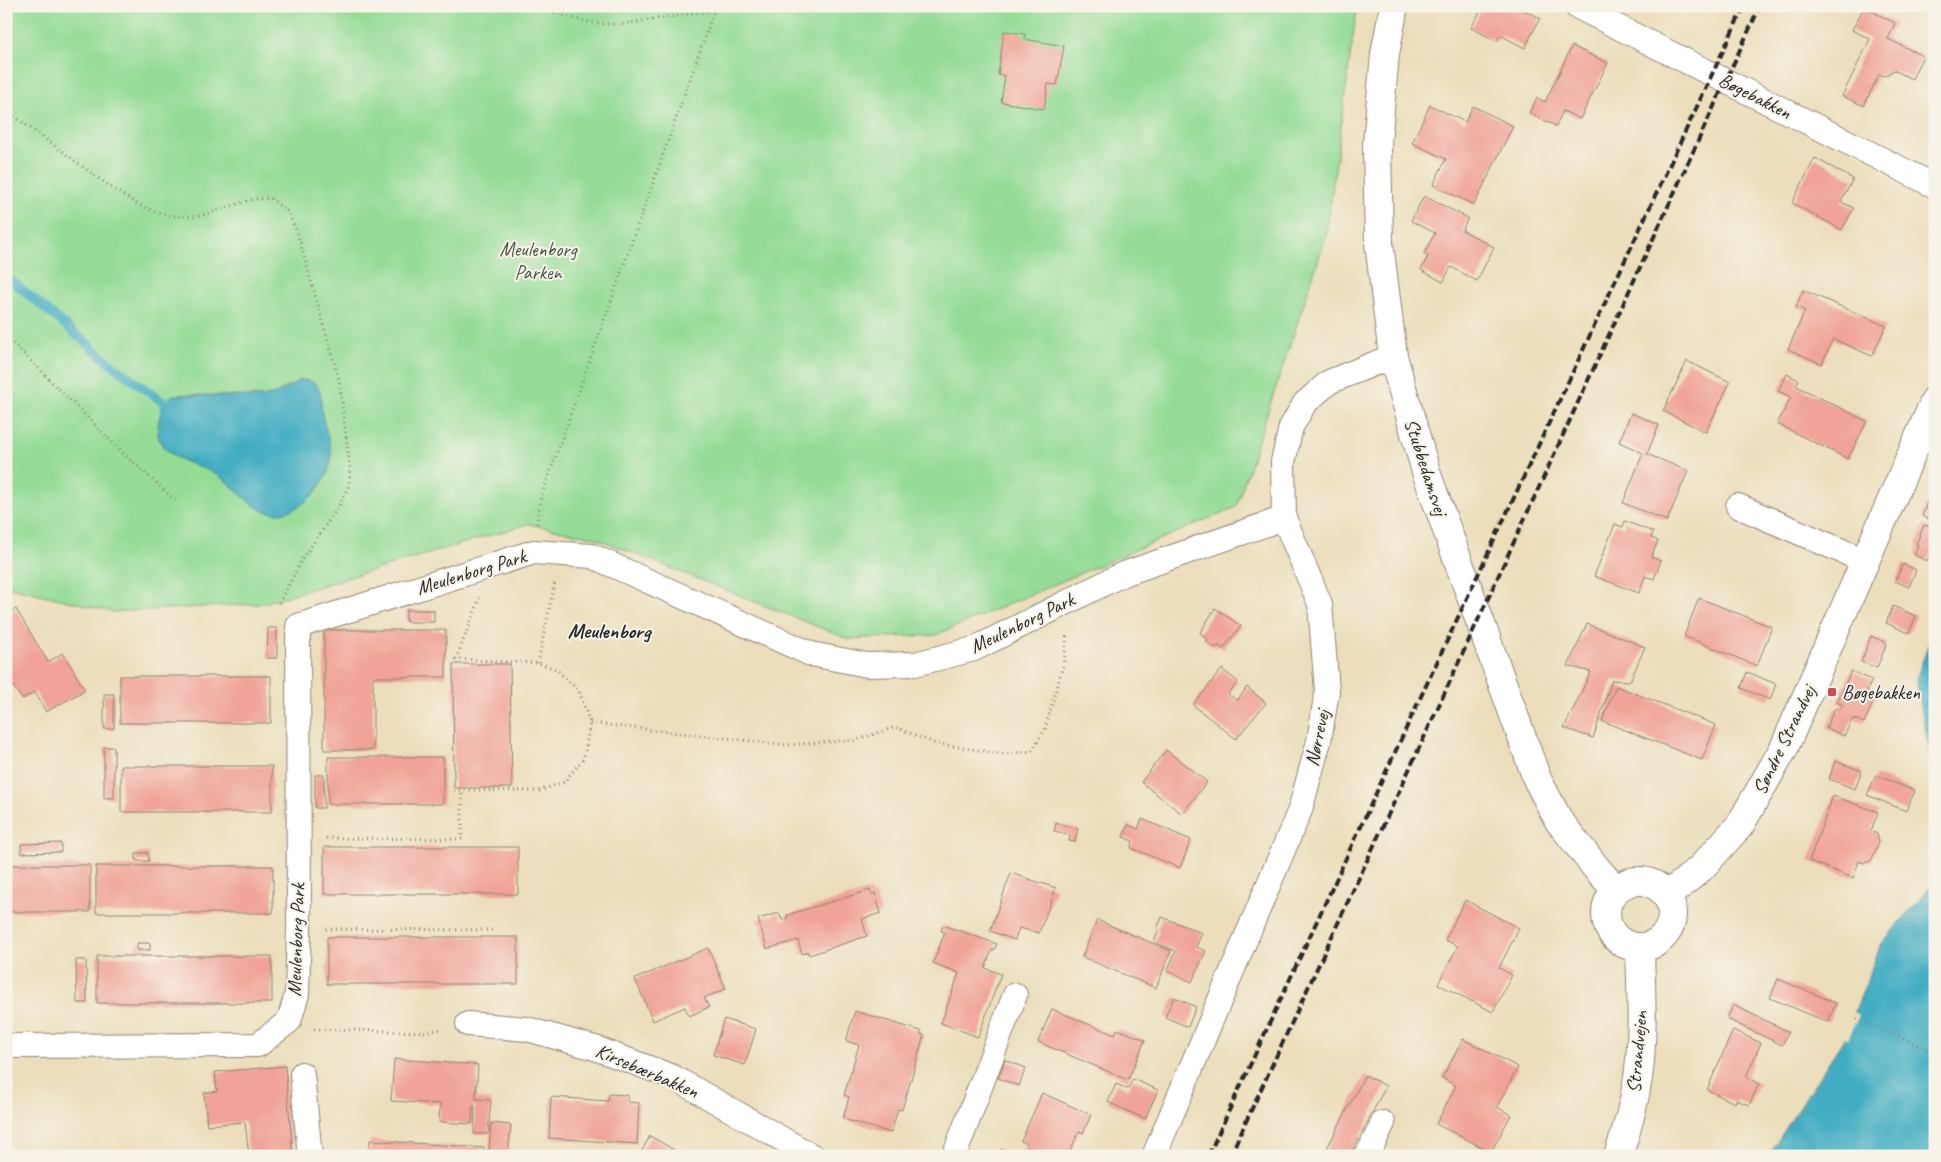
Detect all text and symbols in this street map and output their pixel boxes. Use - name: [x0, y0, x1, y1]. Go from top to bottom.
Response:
- street label: Bøgebakken: [1715, 67, 1796, 125]
- park label: Meulenborg Parken: [499, 237, 579, 285]
- street label: Stubbedamsvej: [1399, 415, 1454, 521]
- street label: Meulenborg Park: [413, 543, 530, 600]
- street label: Meulenborg Park: [966, 586, 1080, 659]
- district label: Meulenborg: [568, 618, 653, 644]
- street label: Søndre Strandvej: [1747, 680, 1822, 799]
- place label: Bøgebakken: [1842, 680, 1921, 705]
- marker: Bøgebakken: [1826, 686, 1838, 698]
- street label: Nørrevej: [1299, 706, 1336, 769]
- street label: Meulenborg Park: [282, 881, 311, 997]
- street label: Strandvejen: [1621, 1009, 1653, 1094]
- street label: Kirsebærbakken: [592, 1038, 703, 1104]

